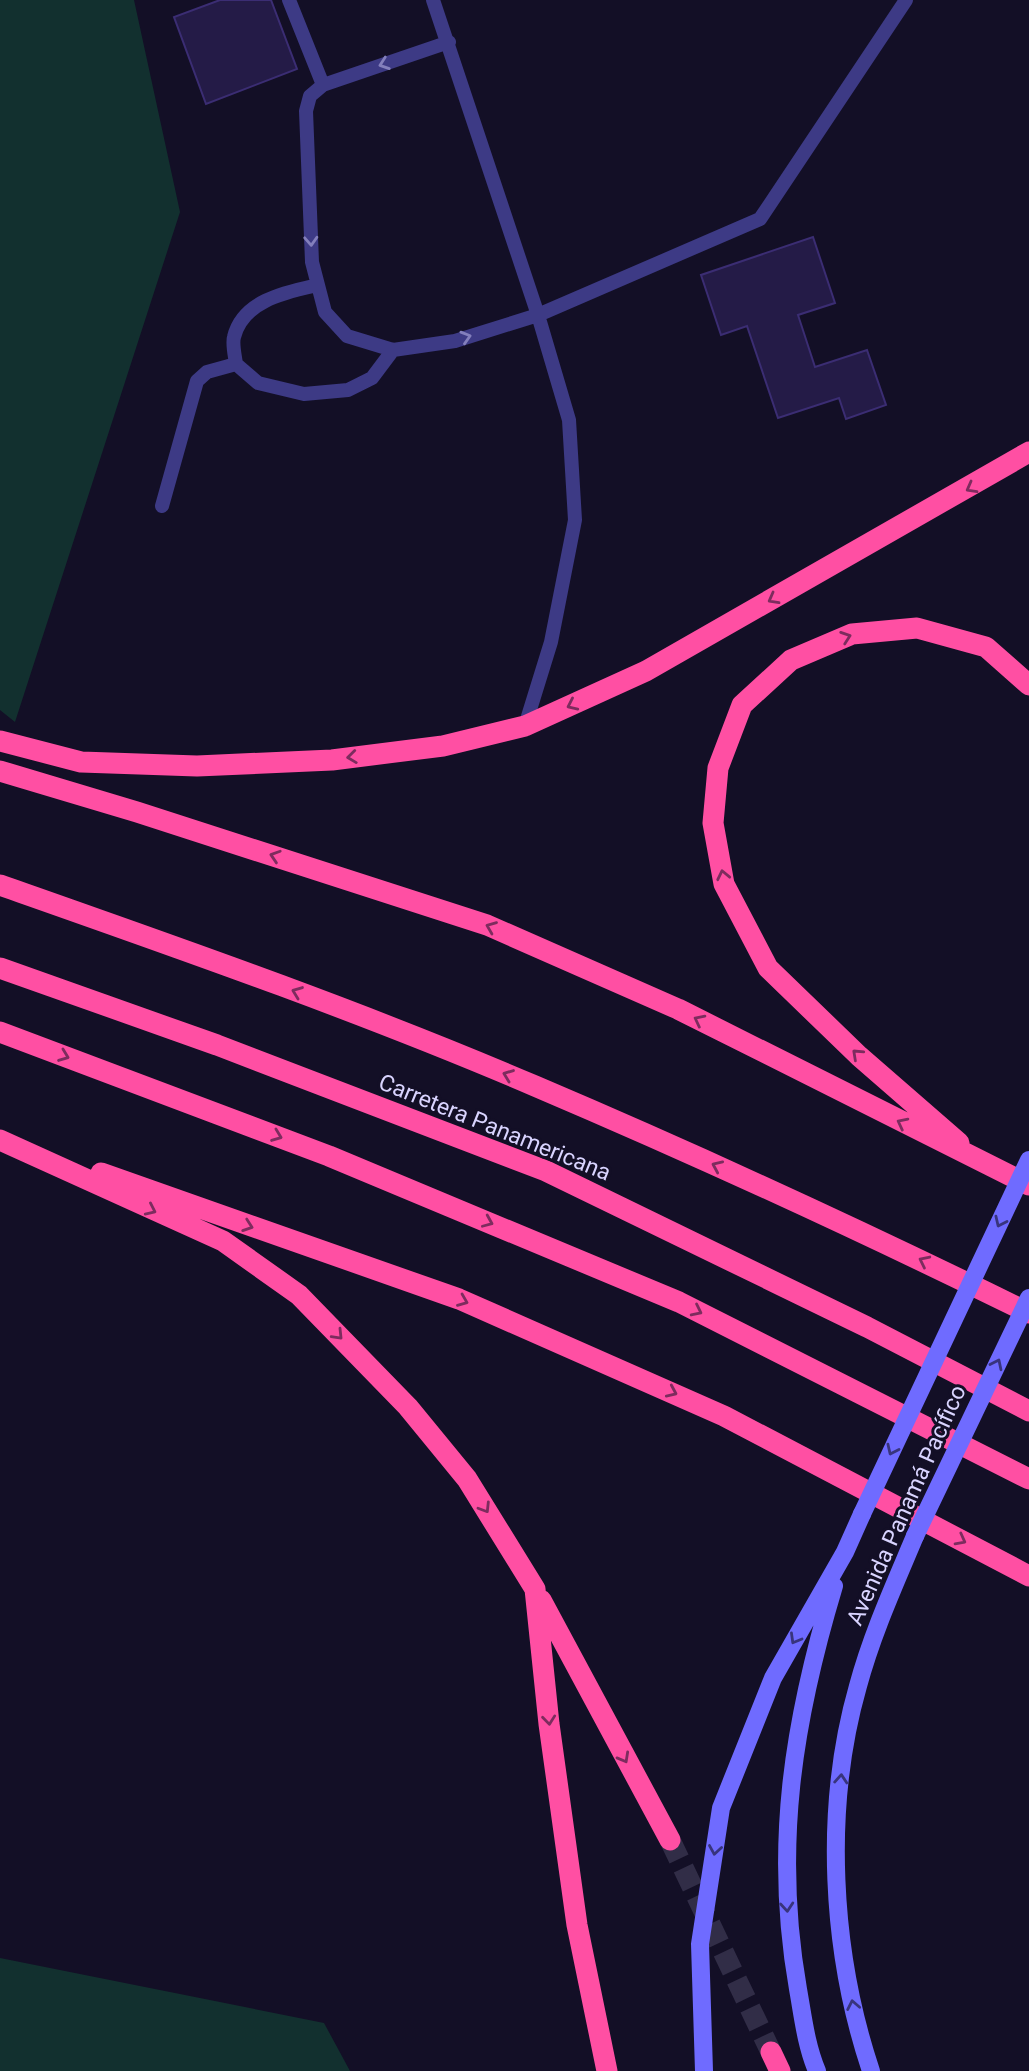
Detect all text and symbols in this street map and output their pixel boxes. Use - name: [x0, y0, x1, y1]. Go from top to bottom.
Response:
- one-way arrow: [378, 56, 391, 70]
- one-way arrow: [303, 236, 318, 247]
- one-way arrow: [460, 331, 472, 346]
- one-way arrow: [966, 480, 978, 493]
- one-way arrow: [768, 591, 780, 604]
- one-way arrow: [839, 631, 851, 645]
- one-way arrow: [566, 697, 579, 711]
- one-way arrow: [346, 750, 358, 765]
- one-way arrow: [269, 850, 281, 865]
- one-way arrow: [716, 869, 731, 881]
- one-way arrow: [486, 921, 499, 935]
- one-way arrow: [291, 987, 303, 1001]
- one-way arrow: [694, 1014, 706, 1028]
- one-way arrow: [57, 1048, 69, 1062]
- one-way arrow: [852, 1049, 865, 1062]
- street label: Carretera Panamericana: [375, 1069, 615, 1186]
- one-way arrow: [503, 1070, 515, 1084]
- one-way arrow: [896, 1118, 909, 1132]
- one-way arrow: [270, 1128, 282, 1142]
- one-way arrow: [712, 1160, 724, 1174]
- one-way arrow: [144, 1202, 156, 1216]
- one-way arrow: [480, 1214, 493, 1228]
- one-way arrow: [994, 1215, 1008, 1227]
- one-way arrow: [242, 1218, 254, 1232]
- one-way arrow: [919, 1256, 931, 1270]
- one-way arrow: [457, 1292, 469, 1306]
- one-way arrow: [690, 1302, 702, 1316]
- one-way arrow: [329, 1327, 342, 1340]
- one-way arrow: [989, 1359, 1003, 1371]
- street label: Avenida Panamá Pacífico: [841, 1381, 972, 1630]
- one-way arrow: [664, 1384, 677, 1398]
- one-way arrow: [887, 1443, 901, 1455]
- one-way arrow: [477, 1500, 490, 1513]
- one-way arrow: [954, 1532, 967, 1545]
- one-way arrow: [790, 1631, 803, 1644]
- one-way arrow: [541, 1714, 556, 1726]
- one-way arrow: [616, 1751, 629, 1763]
- one-way arrow: [834, 1773, 849, 1784]
- one-way arrow: [708, 1844, 723, 1856]
- one-way arrow: [780, 1902, 795, 1913]
- one-way arrow: [846, 2000, 861, 2012]

